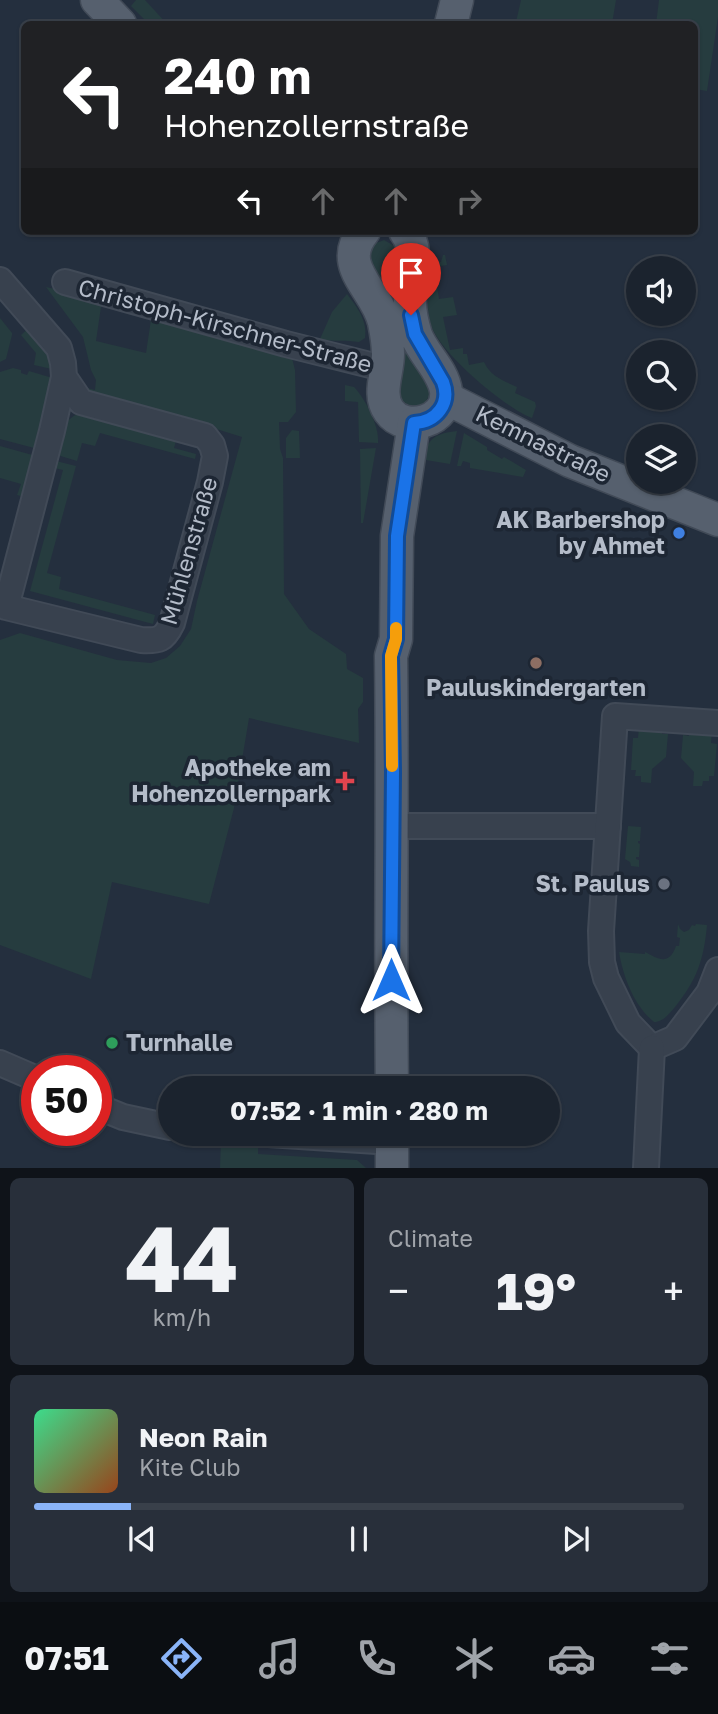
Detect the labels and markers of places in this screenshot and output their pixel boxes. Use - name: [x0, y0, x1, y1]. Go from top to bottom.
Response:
- pin: [381, 243, 441, 315]
- place label: AK Barbershop by Ahmet: [496, 505, 665, 559]
- marker: AK Barbershop by Ahmet: [671, 525, 687, 541]
- marker: Pauluskindergarten: [528, 655, 544, 671]
- place label: Pauluskindergarten: [426, 673, 646, 701]
- place label: Apotheke am Hohenzollernpark: [131, 753, 332, 807]
- marker: Apotheke am Hohenzollernpark: [337, 773, 353, 789]
- place label: St. Paulus: [536, 869, 650, 897]
- marker: St. Paulus: [656, 876, 672, 892]
- place label: Turnhalle: [126, 1028, 233, 1056]
- marker: Turnhalle: [104, 1035, 120, 1051]

